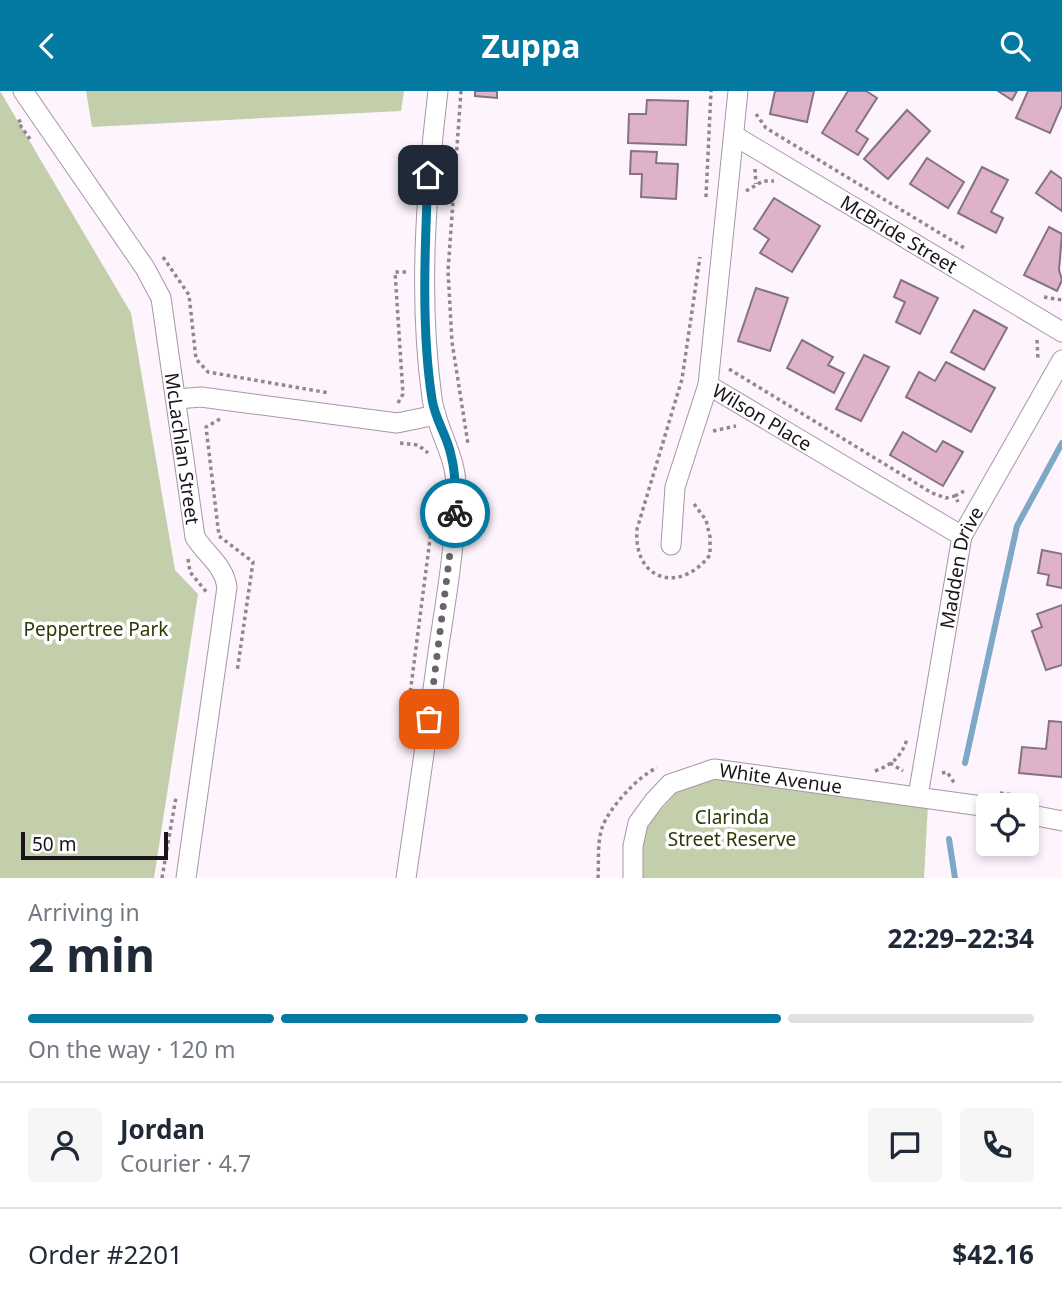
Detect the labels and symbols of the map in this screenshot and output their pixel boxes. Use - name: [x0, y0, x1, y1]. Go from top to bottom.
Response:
- pin: [398, 145, 458, 205]
- street label: McBride Street: [836, 189, 962, 279]
- street label: McLachlan Street: [159, 371, 206, 526]
- street label: Wilson Place: [707, 377, 817, 457]
- courier: [420, 478, 490, 548]
- street label: Madden Drive: [934, 502, 989, 630]
- park label: Peppertree Park: [24, 616, 169, 642]
- pin: [399, 689, 459, 749]
- street label: White Avenue: [718, 757, 844, 800]
- park label: Clarinda Street Reserve: [668, 804, 796, 852]
- scale bar: [21, 829, 168, 861]

